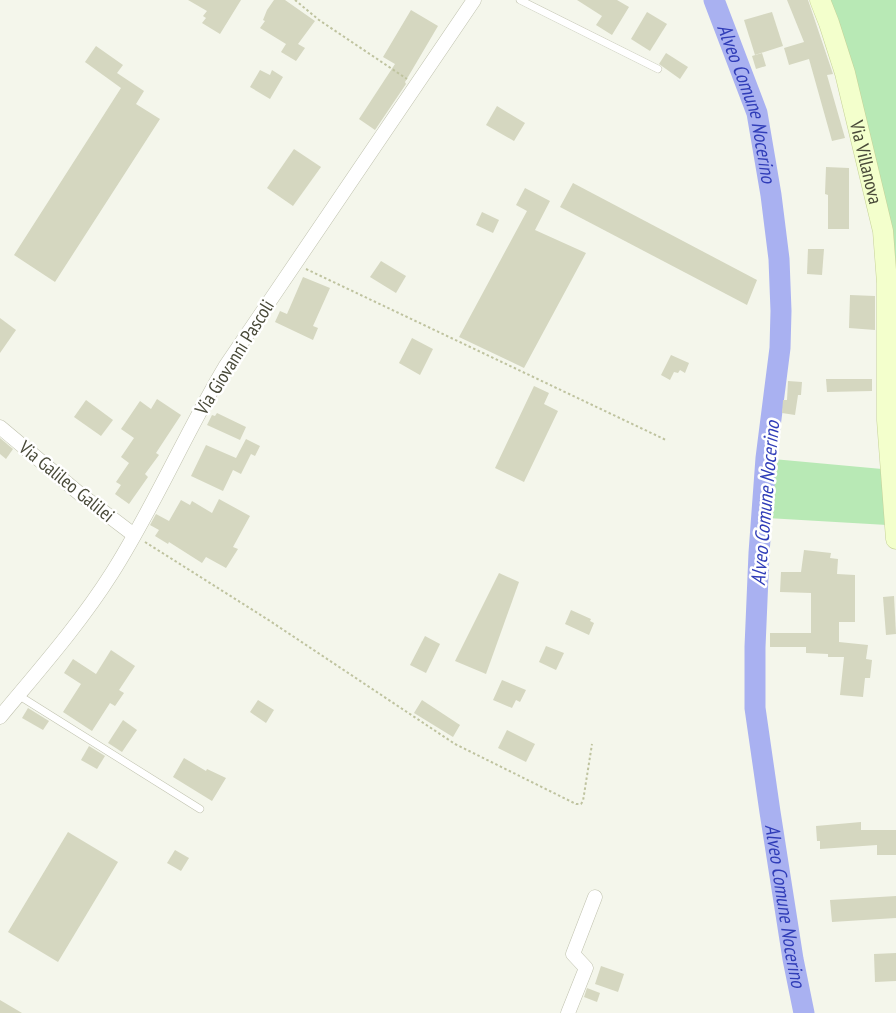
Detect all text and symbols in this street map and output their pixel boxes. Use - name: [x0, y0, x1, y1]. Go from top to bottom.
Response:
- water label: Alveo Comune Nocerino: [711, 20, 782, 186]
- street label: Via Villanova: [845, 117, 888, 206]
- street label: Via Giovanni Pascoli: [189, 295, 279, 420]
- water label: Alveo Comune Nocerino: [745, 418, 785, 586]
- street label: Via Galileo Galilei: [13, 434, 120, 527]
- water label: Alveo Comune Nocerino: [759, 822, 812, 991]

